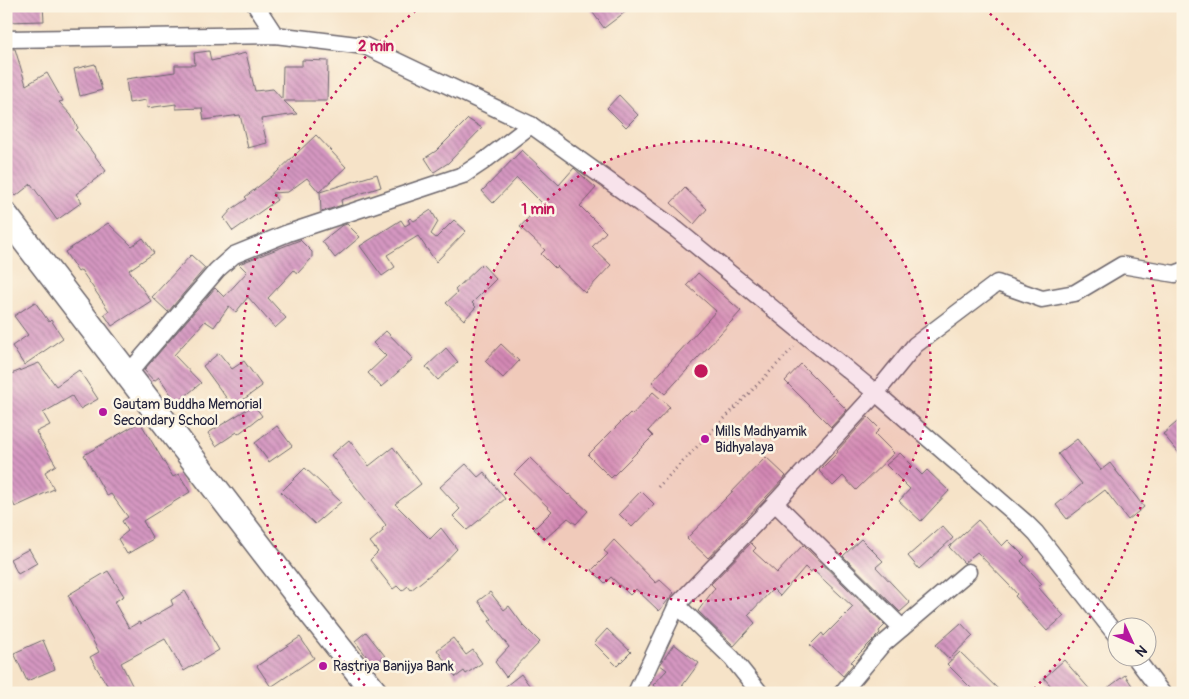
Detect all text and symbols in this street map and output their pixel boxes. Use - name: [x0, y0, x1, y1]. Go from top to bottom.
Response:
- text: 2 min: [358, 37, 394, 56]
- text: 1 min: [521, 200, 555, 219]
- centre of rings: [692, 362, 710, 380]
- place label: Gautam Buddha Memorial Secondary School: [113, 396, 262, 429]
- marker: Gautam Buddha Memorial Secondary School: [97, 406, 109, 418]
- place label: Mills Madhyamik Bidhyalaya: [715, 423, 807, 456]
- marker: Mills Madhyamik Bidhyalaya: [699, 433, 711, 445]
- north arrow: [1106, 616, 1156, 666]
- text: N: [1132, 641, 1150, 660]
- place label: Rastriya Banijya Bank: [333, 658, 454, 675]
- marker: Rastriya Banijya Bank: [317, 660, 329, 672]

